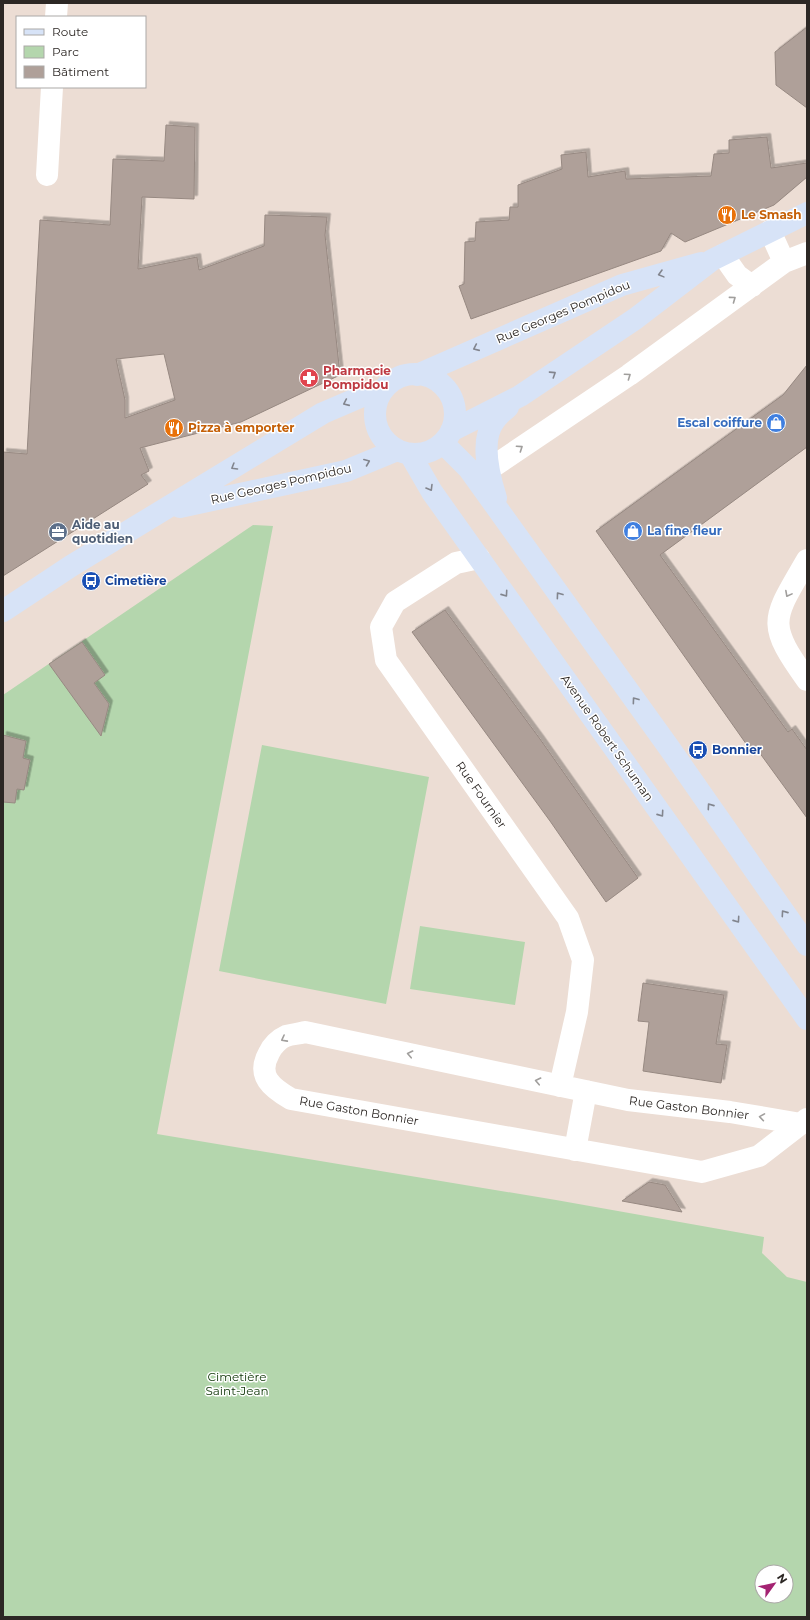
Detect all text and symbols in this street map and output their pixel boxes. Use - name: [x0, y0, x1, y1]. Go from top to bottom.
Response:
- legend: [16, 16, 146, 88]
- text: Route: [52, 24, 88, 39]
- text: Parc: [52, 44, 79, 59]
- text: Bâtiment: [52, 64, 109, 79]
- restaurant icon: Le Smash: [716, 204, 738, 226]
- place label: Le Smash: [741, 207, 802, 222]
- one-way arrow: [658, 270, 664, 278]
- street label: Rue Georges Pompidou: [494, 276, 632, 347]
- one-way arrow: [729, 297, 736, 304]
- one-way arrow: [472, 343, 480, 351]
- place label: Pharmacie Pompidou: [323, 363, 391, 392]
- pharmacy icon: Pharmacie Pompidou: [298, 367, 320, 389]
- one-way arrow: [549, 371, 556, 379]
- one-way arrow: [624, 373, 631, 381]
- one-way arrow: [343, 398, 351, 406]
- shop icon: Escal coiffure: [765, 412, 787, 434]
- place label: Escal coiffure: [677, 415, 762, 430]
- restaurant icon: Pizza à emporter: [163, 417, 185, 439]
- place label: Pizza à emporter: [188, 420, 294, 435]
- one-way arrow: [516, 445, 523, 453]
- one-way arrow: [363, 459, 370, 467]
- street label: Rue Georges Pompidou: [209, 460, 353, 507]
- one-way arrow: [231, 463, 238, 470]
- one-way arrow: [425, 484, 433, 491]
- place label: Aide au quotidien: [71, 517, 133, 546]
- shop icon: La fine fleur: [622, 520, 644, 542]
- office icon: Aide au quotidien: [47, 521, 69, 543]
- place label: La fine fleur: [647, 523, 722, 538]
- bus stop icon: Cimetière: [80, 570, 102, 592]
- place label: Cimetière: [105, 573, 167, 588]
- one-way arrow: [500, 590, 508, 597]
- one-way arrow: [785, 590, 793, 597]
- one-way arrow: [557, 592, 564, 599]
- street label: Avenue Robert Schuman: [558, 671, 657, 804]
- one-way arrow: [632, 697, 640, 704]
- bus stop icon: Bonnier: [687, 739, 709, 761]
- place label: Bonnier: [712, 742, 762, 757]
- street label: Rue Fournier: [453, 758, 510, 831]
- one-way arrow: [707, 803, 715, 810]
- one-way arrow: [656, 810, 664, 817]
- one-way arrow: [781, 910, 789, 917]
- one-way arrow: [732, 916, 740, 923]
- one-way arrow: [281, 1034, 288, 1041]
- one-way arrow: [407, 1051, 414, 1059]
- one-way arrow: [534, 1078, 541, 1086]
- street label: Rue Gaston Bonnier: [298, 1093, 420, 1128]
- street label: Rue Gaston Bonnier: [628, 1093, 750, 1122]
- one-way arrow: [759, 1113, 766, 1122]
- park label: Cimetière Saint-Jean: [205, 1369, 269, 1398]
- north arrow: [754, 1564, 794, 1604]
- text: N: [774, 1571, 791, 1586]

